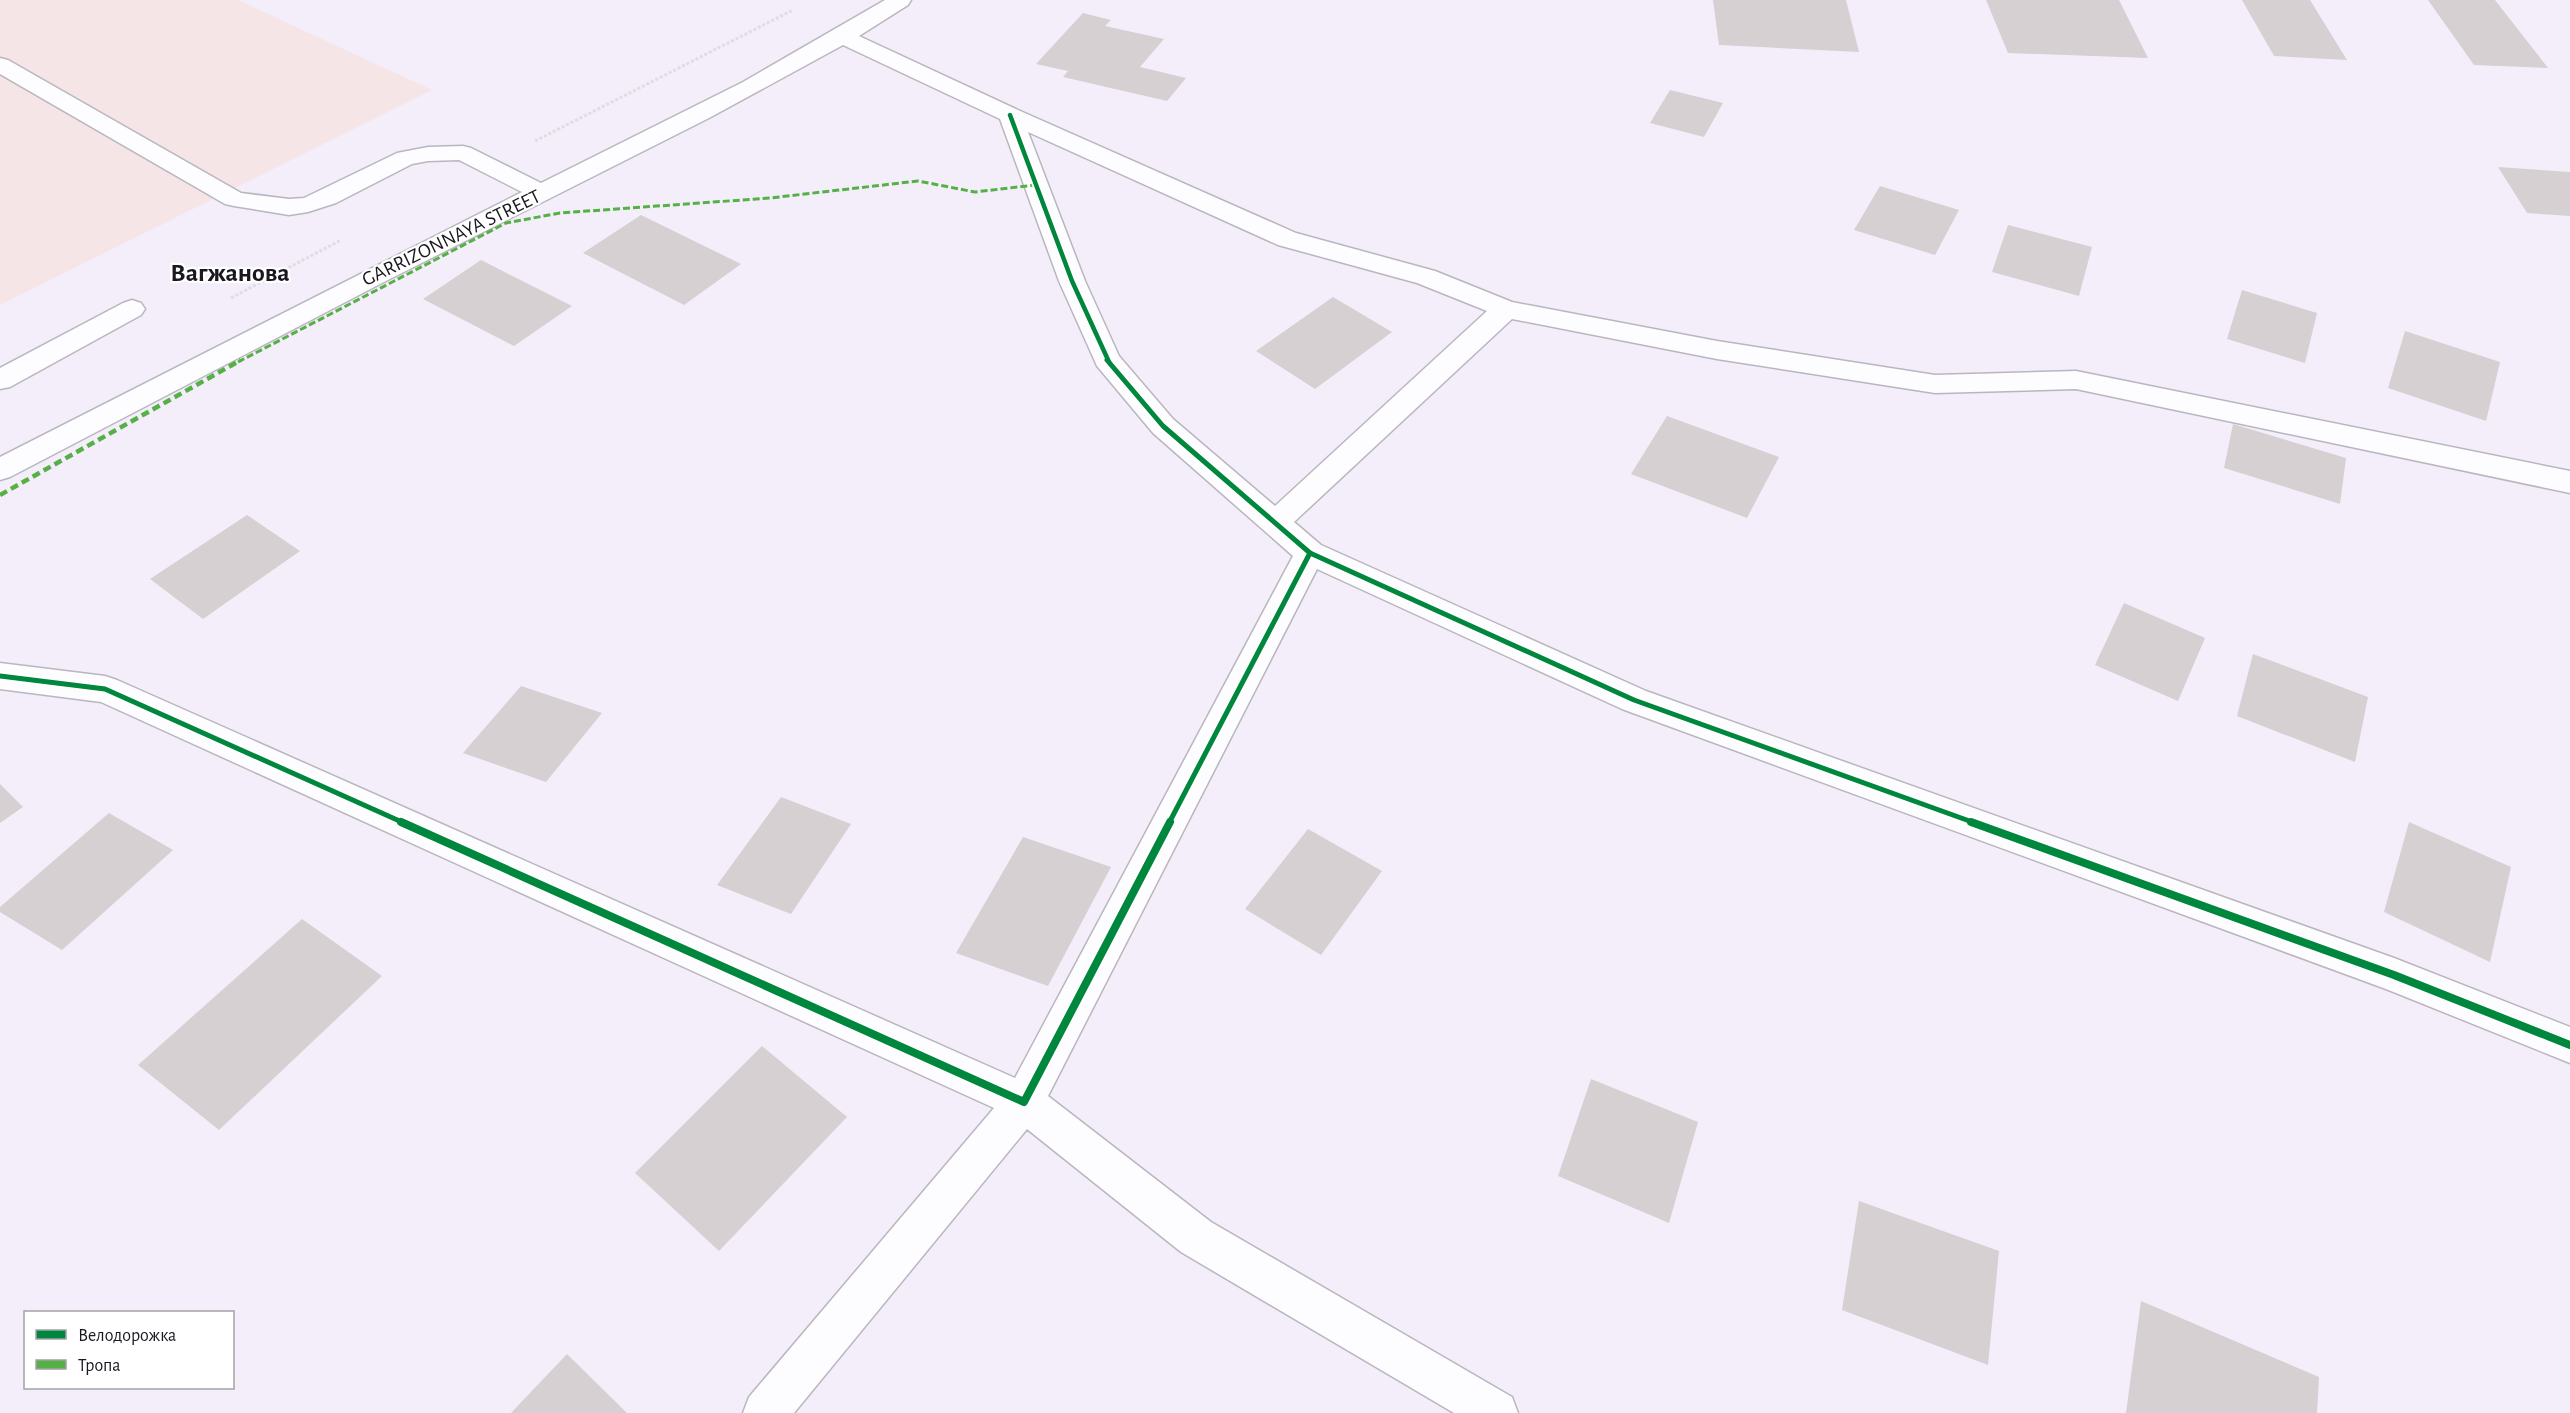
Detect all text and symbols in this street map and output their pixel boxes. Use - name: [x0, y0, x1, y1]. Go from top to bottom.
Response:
- street label: GARRIZONNAYA STREET: [359, 186, 544, 290]
- district label: Вагжанова: [170, 260, 290, 286]
- legend: [24, 1311, 234, 1389]
- text: Велодорожка: [78, 1327, 176, 1345]
- text: Тропа: [78, 1357, 121, 1375]

